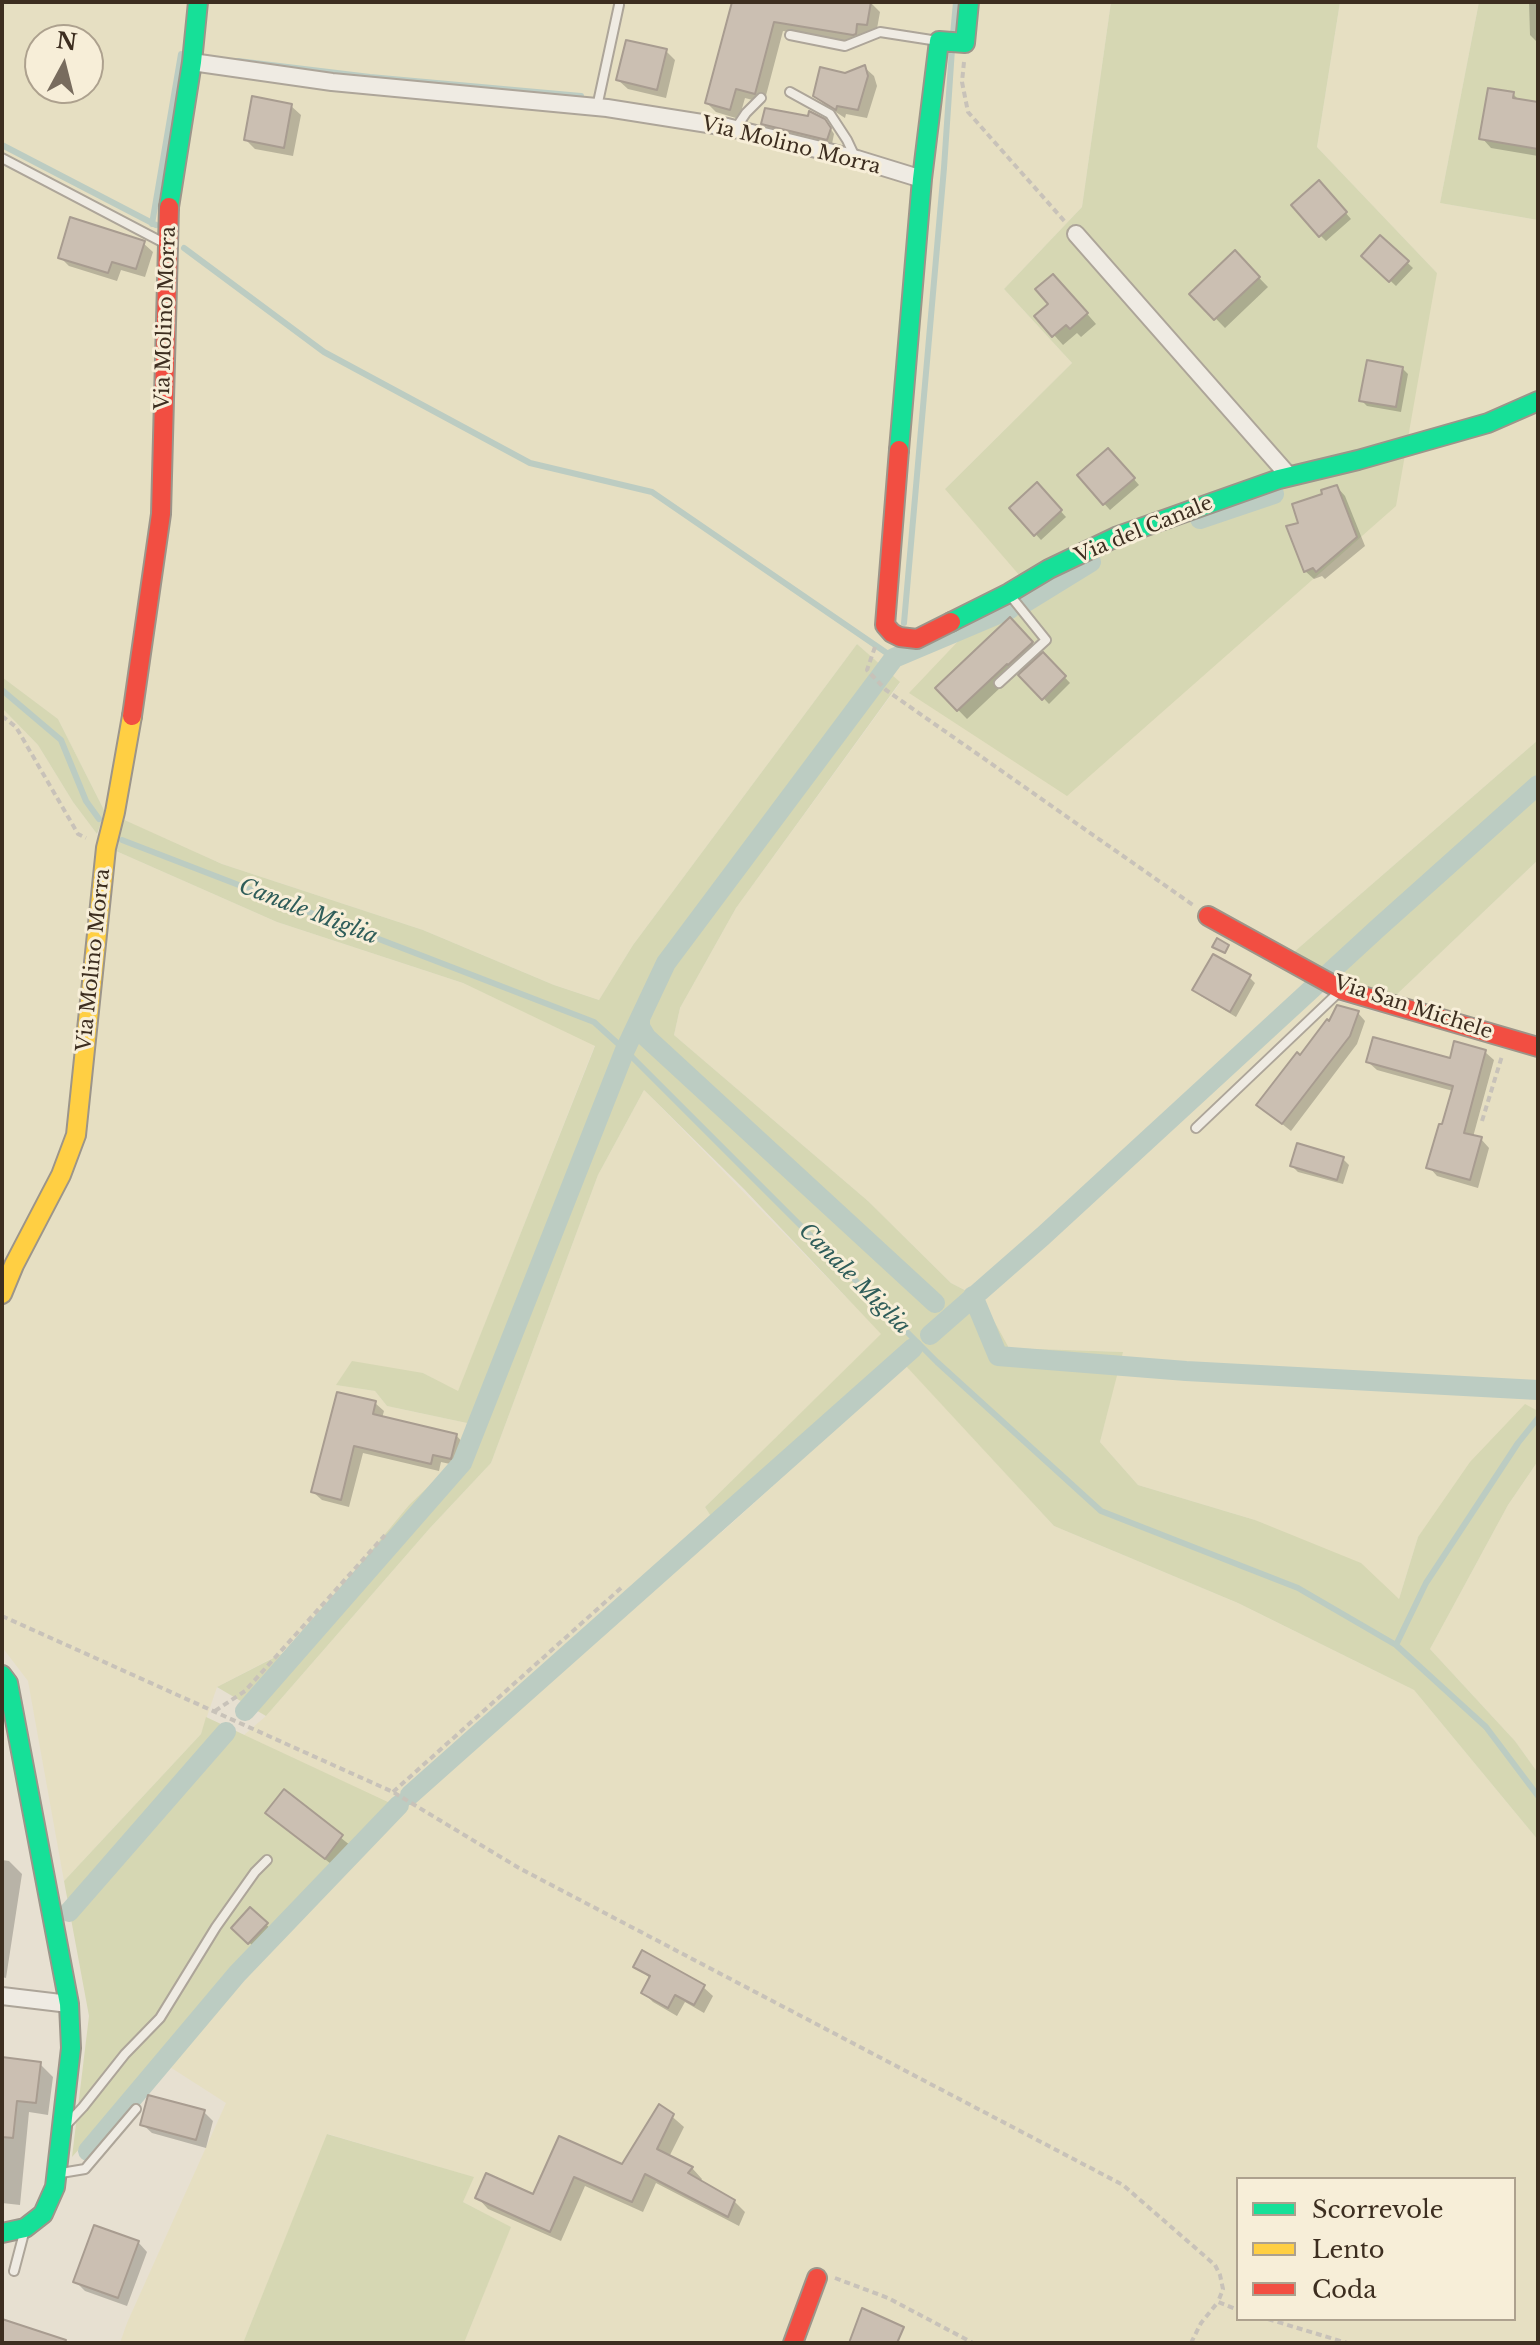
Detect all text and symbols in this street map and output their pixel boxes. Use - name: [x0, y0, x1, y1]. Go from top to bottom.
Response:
- north arrow: [24, 24, 104, 104]
- text: N: [55, 27, 79, 56]
- street label: Via Molino Morra: [699, 112, 883, 180]
- street label: Via Molino Morra: [151, 226, 181, 410]
- street label: Via del Canale: [1072, 491, 1216, 569]
- street label: Via Molino Morra: [72, 867, 116, 1053]
- water label: Canale Miglia: [235, 873, 381, 951]
- street label: Via San Michele: [1331, 971, 1495, 1045]
- water label: Canale Miglia: [793, 1218, 915, 1340]
- legend: [1236, 2177, 1516, 2321]
- text: Scorrevole: [1312, 2195, 1443, 2224]
- text: Lento: [1312, 2235, 1385, 2264]
- text: Coda: [1312, 2275, 1376, 2304]

